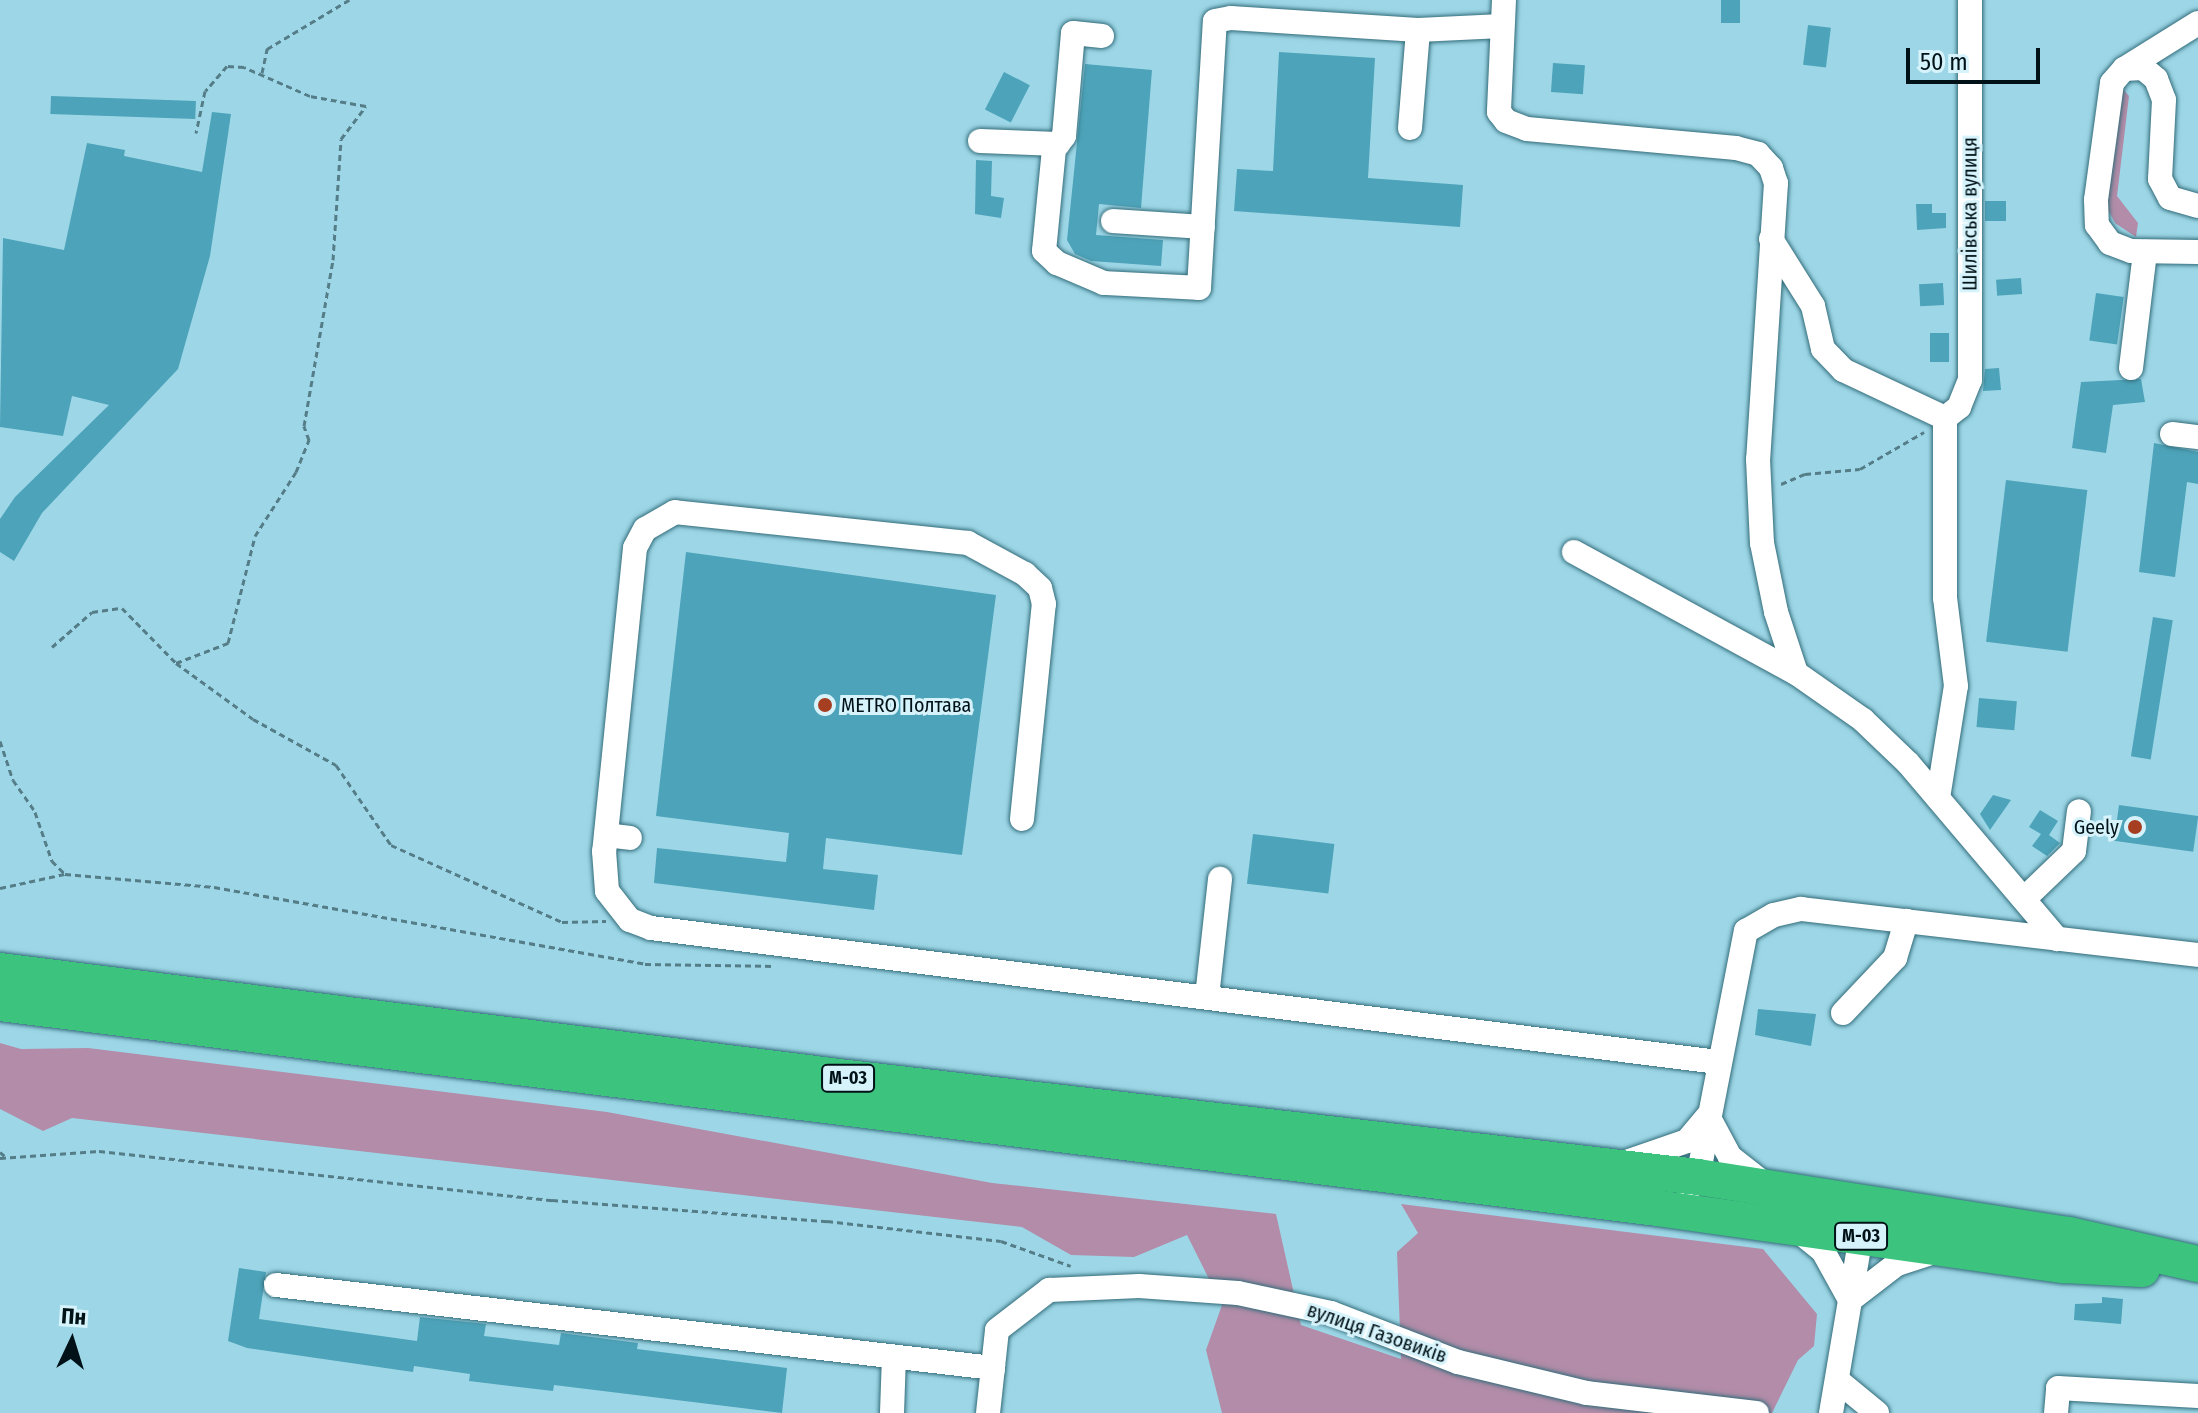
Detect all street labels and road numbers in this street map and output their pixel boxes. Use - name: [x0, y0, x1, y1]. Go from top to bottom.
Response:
- street label: Шилівська вулиця: [1958, 137, 1982, 291]
- road number: М-03: [820, 1064, 876, 1092]
- road number: М-03: [1833, 1222, 1889, 1250]
- street label: вулиця Газовиків: [1304, 1298, 1450, 1368]

